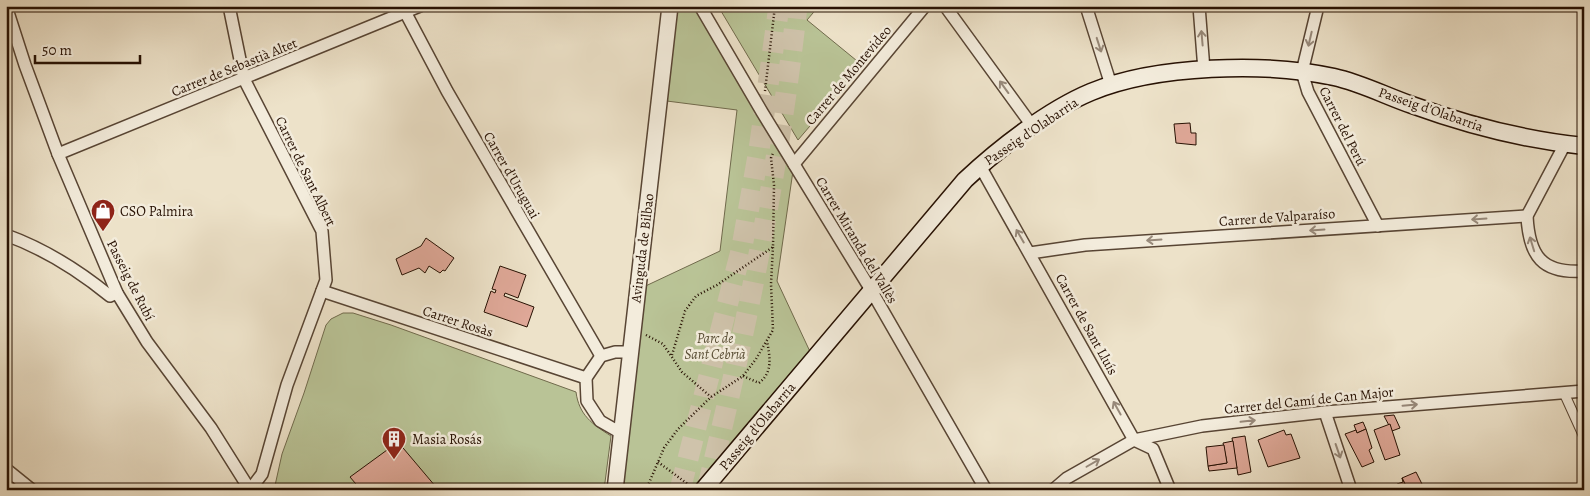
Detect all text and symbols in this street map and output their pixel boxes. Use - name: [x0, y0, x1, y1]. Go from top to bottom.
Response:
- street label: Carrer de Montevideo: [801, 21, 896, 129]
- one-way arrow: [1197, 30, 1206, 46]
- one-way arrow: [1305, 31, 1314, 47]
- scale bar: [35, 32, 140, 64]
- street label: Carrer de Sebastià Altet: [168, 33, 300, 101]
- one-way arrow: [1094, 37, 1104, 53]
- text: 50 m: [42, 40, 72, 60]
- one-way arrow: [999, 81, 1009, 95]
- street label: Carrer del Perú: [1314, 83, 1371, 169]
- street label: Passeig d'Olabarria: [1376, 83, 1486, 136]
- street label: Passeig d'Olabarria: [981, 93, 1082, 170]
- street label: Carrer de Sant Albert: [271, 113, 341, 230]
- street label: Carrer d'Uruguai: [479, 128, 544, 222]
- street label: Carrer Miranda del Vallès: [811, 173, 902, 307]
- street label: Avinguda de Bilbao: [626, 192, 659, 305]
- shop icon: CSO Palmira: [90, 198, 116, 232]
- place label: CSO Palmira: [120, 202, 194, 221]
- street label: Carrer de Valparaíso: [1218, 204, 1336, 231]
- one-way arrow: [1471, 214, 1487, 223]
- one-way arrow: [1309, 225, 1325, 234]
- one-way arrow: [1015, 228, 1025, 243]
- street label: Passeig de Rubí: [102, 236, 159, 324]
- one-way arrow: [1147, 236, 1163, 245]
- one-way arrow: [1527, 236, 1537, 252]
- street label: Carrer de Sant Lluís: [1051, 270, 1122, 378]
- street label: Carrer Rosàs: [420, 301, 496, 342]
- park label: Parc de Sant Cebrià: [684, 329, 746, 364]
- street label: Passeig d'Olabarria: [715, 378, 800, 474]
- street label: Carrer del Camí de Can Major: [1223, 382, 1395, 419]
- one-way arrow: [1111, 401, 1121, 416]
- one-way arrow: [1401, 401, 1417, 410]
- one-way arrow: [1240, 416, 1256, 425]
- building icon: Masia Rosás: [381, 426, 407, 460]
- place label: Masia Rosás: [412, 430, 482, 449]
- one-way arrow: [1334, 443, 1343, 458]
- one-way arrow: [1086, 458, 1100, 468]

